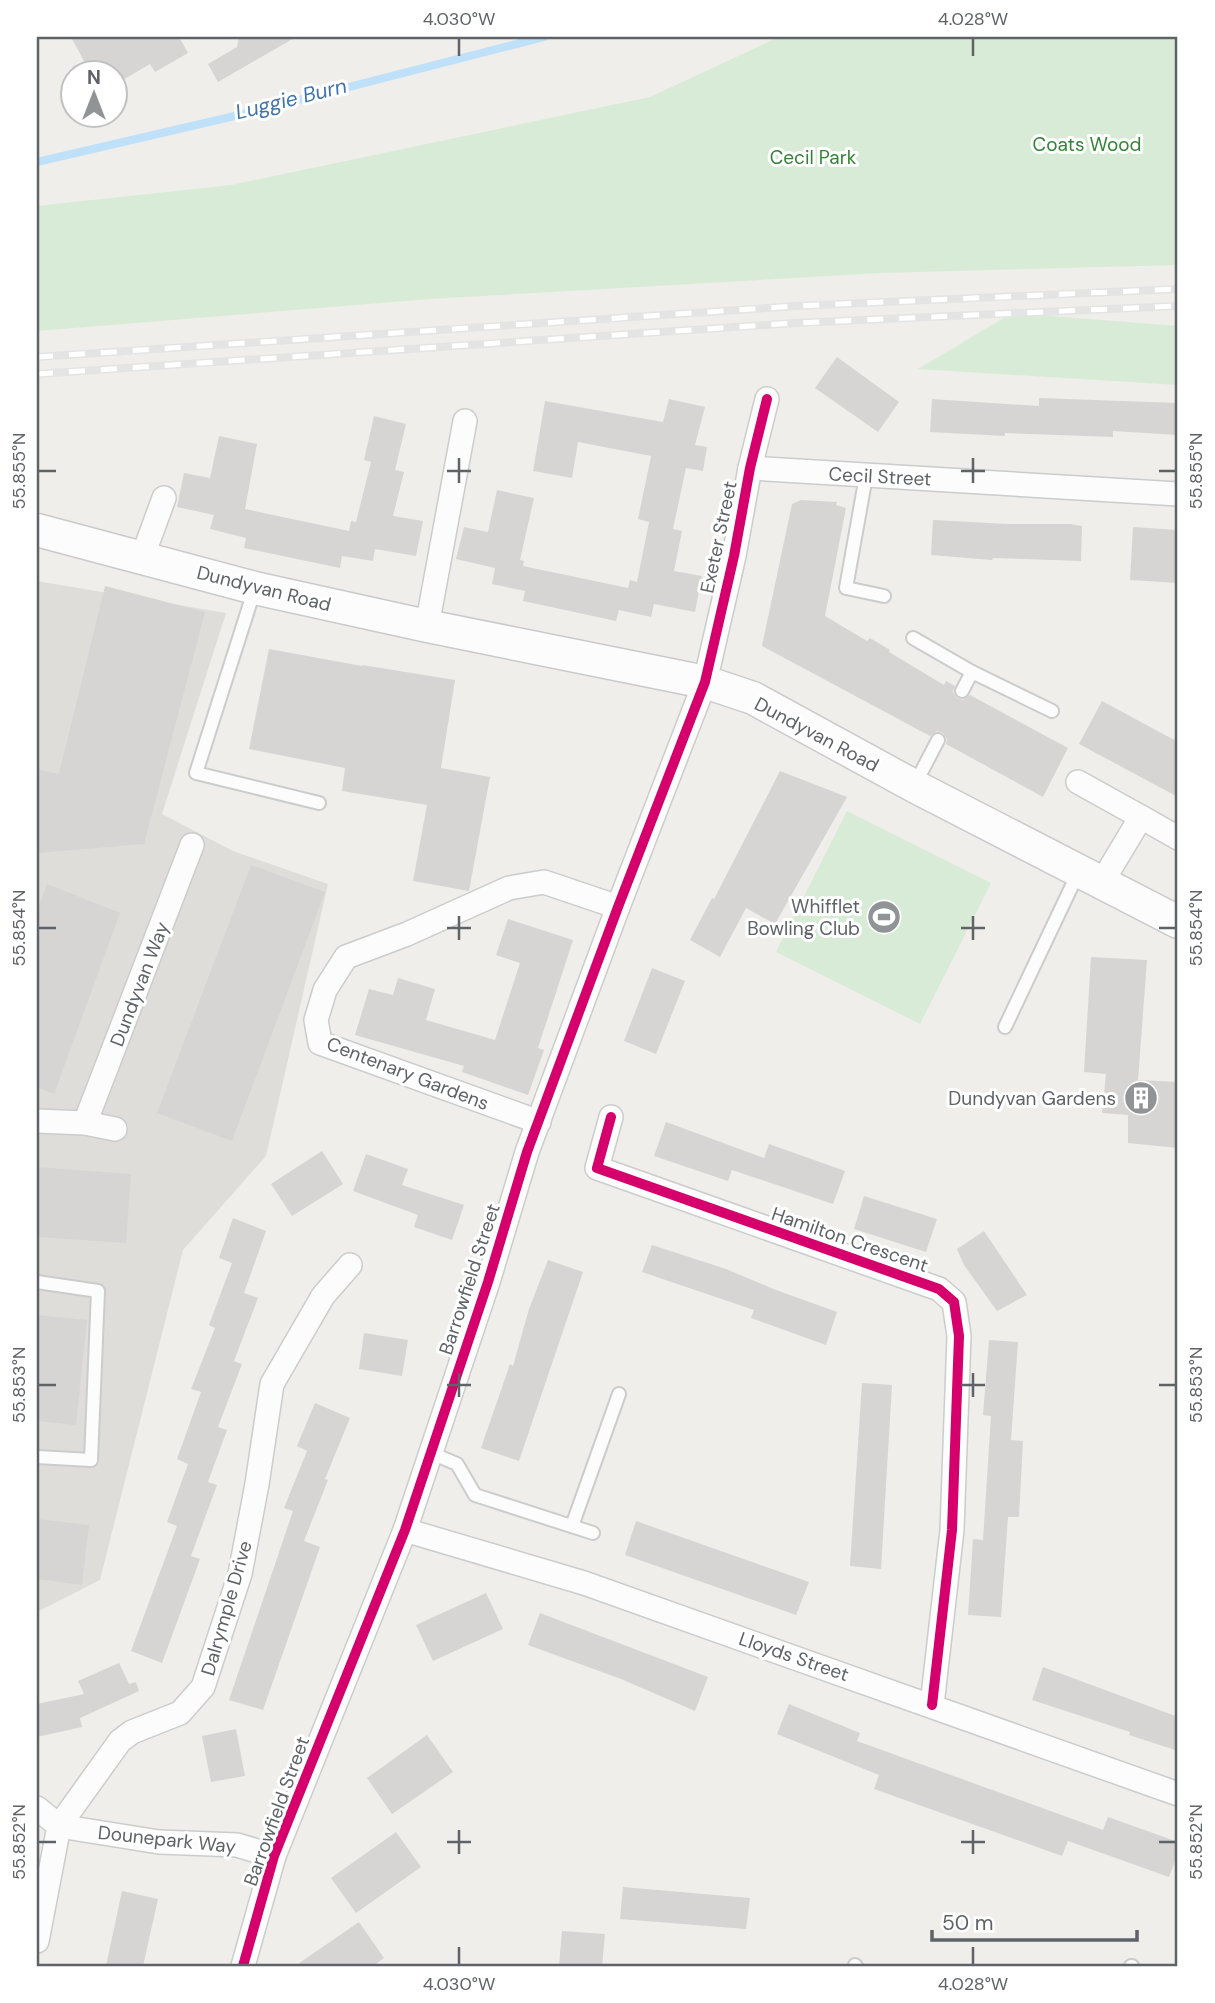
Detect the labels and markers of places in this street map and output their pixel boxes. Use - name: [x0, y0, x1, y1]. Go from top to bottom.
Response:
- place label: Whifflet Bowling Club: [747, 894, 860, 941]
- sports icon: Whifflet Bowling Club: [865, 898, 903, 936]
- building icon: Dundyvan Gardens: [1122, 1079, 1160, 1117]
- place label: Dundyvan Gardens: [948, 1086, 1116, 1111]

